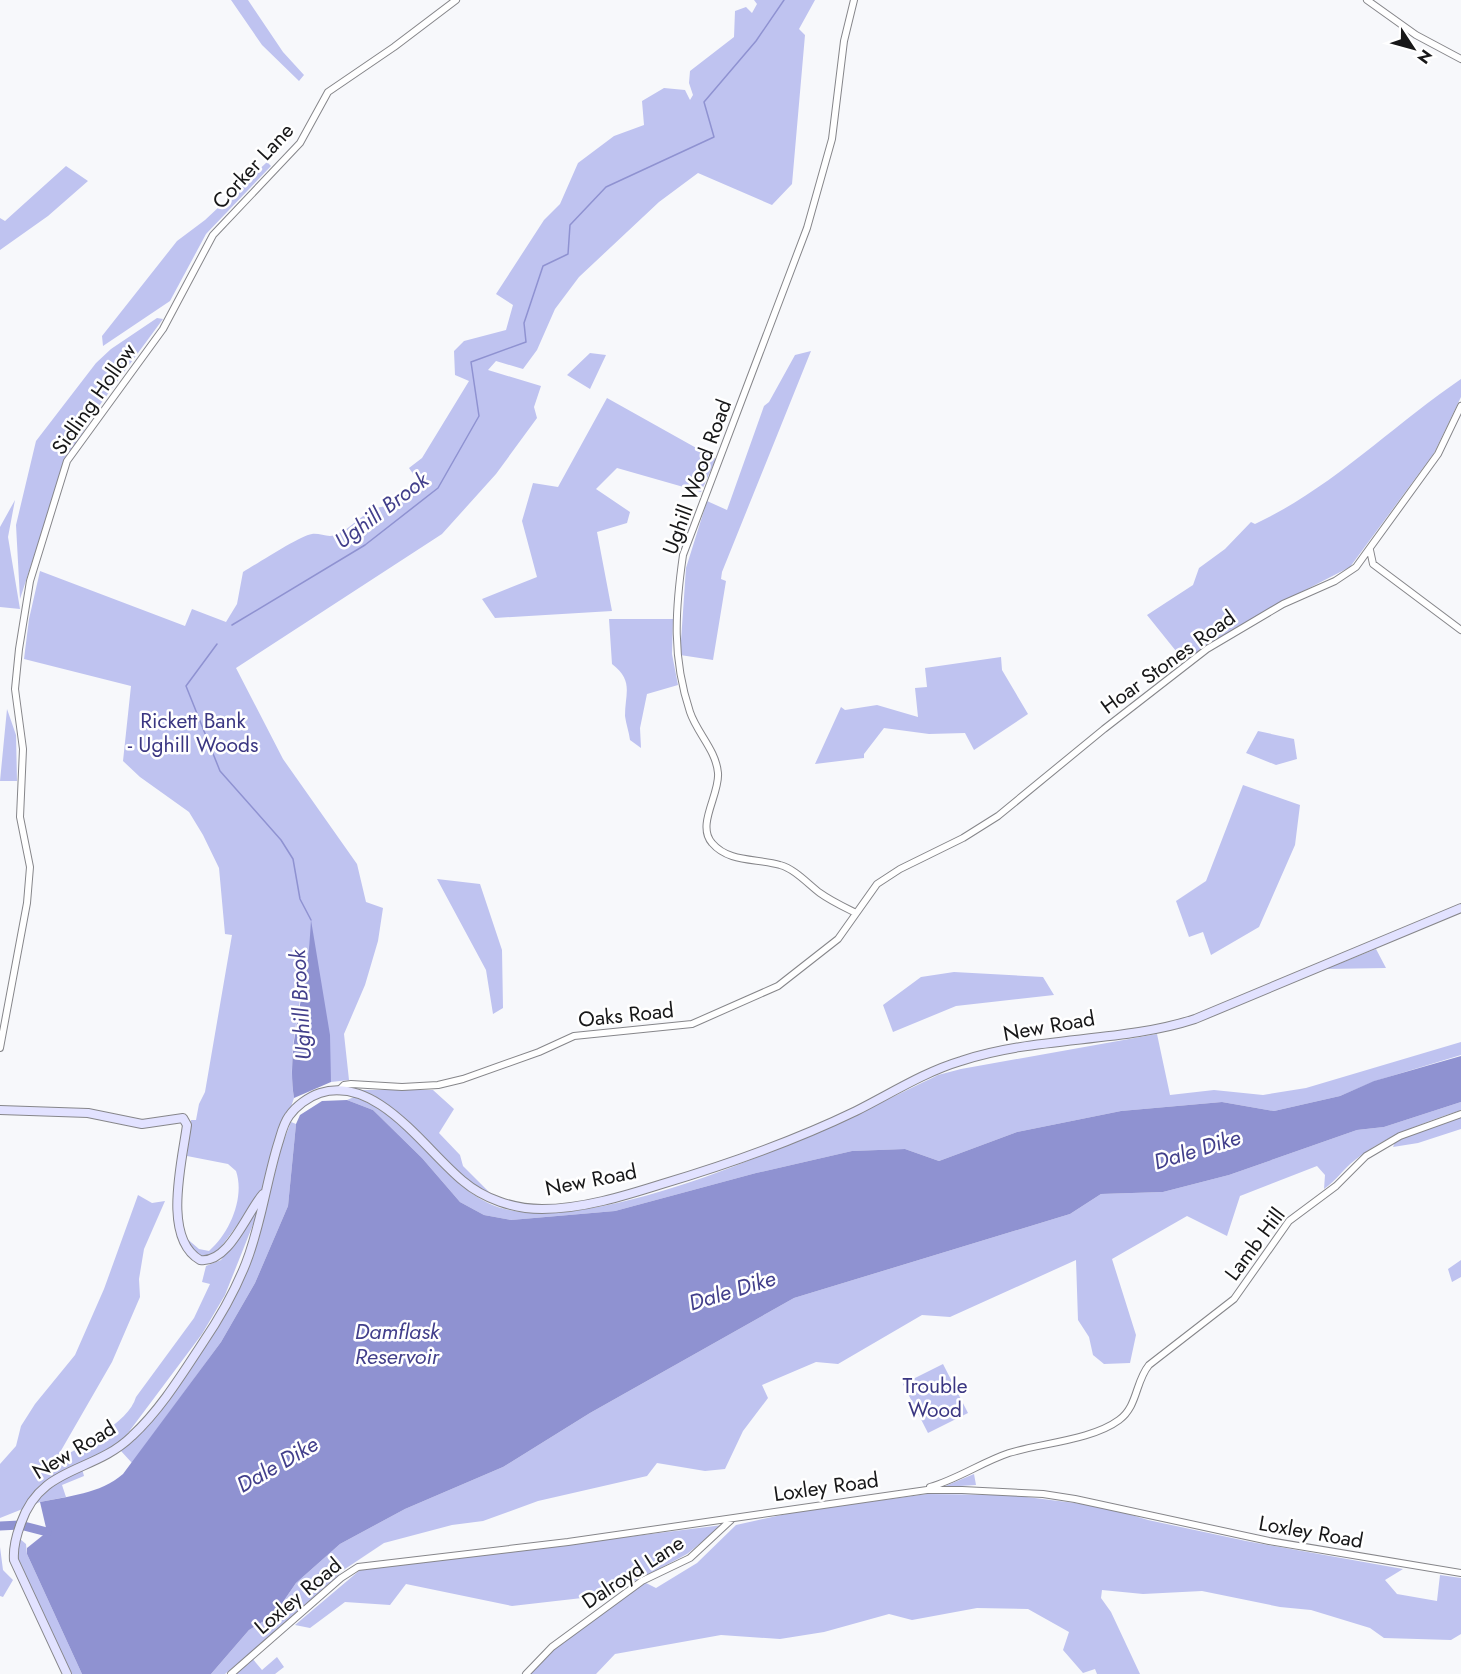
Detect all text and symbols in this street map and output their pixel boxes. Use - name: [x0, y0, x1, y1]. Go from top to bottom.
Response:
- north arrow: [1383, 18, 1443, 78]
- text: N: [1412, 45, 1438, 68]
- street label: Corker Lane: [205, 116, 301, 216]
- street label: Sidling Hollow: [44, 337, 144, 461]
- street label: Ughill Wood Road: [655, 395, 739, 559]
- water label: Ughill Brook: [327, 463, 436, 556]
- street label: Hoar Stones Road: [1094, 603, 1242, 721]
- park label: Rickett Bank - Ughill Woods: [128, 706, 258, 760]
- water label: Ughill Brook: [281, 947, 319, 1061]
- street label: Oaks Road: [577, 995, 675, 1035]
- street label: New Road: [1001, 1003, 1097, 1049]
- water label: Dale Dike: [1150, 1121, 1244, 1177]
- street label: New Road: [543, 1156, 639, 1204]
- street label: Lamb Hill: [1218, 1201, 1292, 1287]
- water label: Dale Dike: [685, 1262, 779, 1318]
- water label: Damflask Reservoir: [355, 1315, 441, 1372]
- park label: Trouble Wood: [902, 1371, 968, 1425]
- street label: New Road: [27, 1413, 121, 1487]
- water label: Dale Dike: [230, 1428, 324, 1500]
- street label: Loxley Road: [772, 1465, 880, 1509]
- street label: Loxley Road: [1256, 1508, 1366, 1556]
- street label: Dalroyd Lane: [576, 1528, 690, 1616]
- street label: Loxley Road: [248, 1551, 348, 1641]

